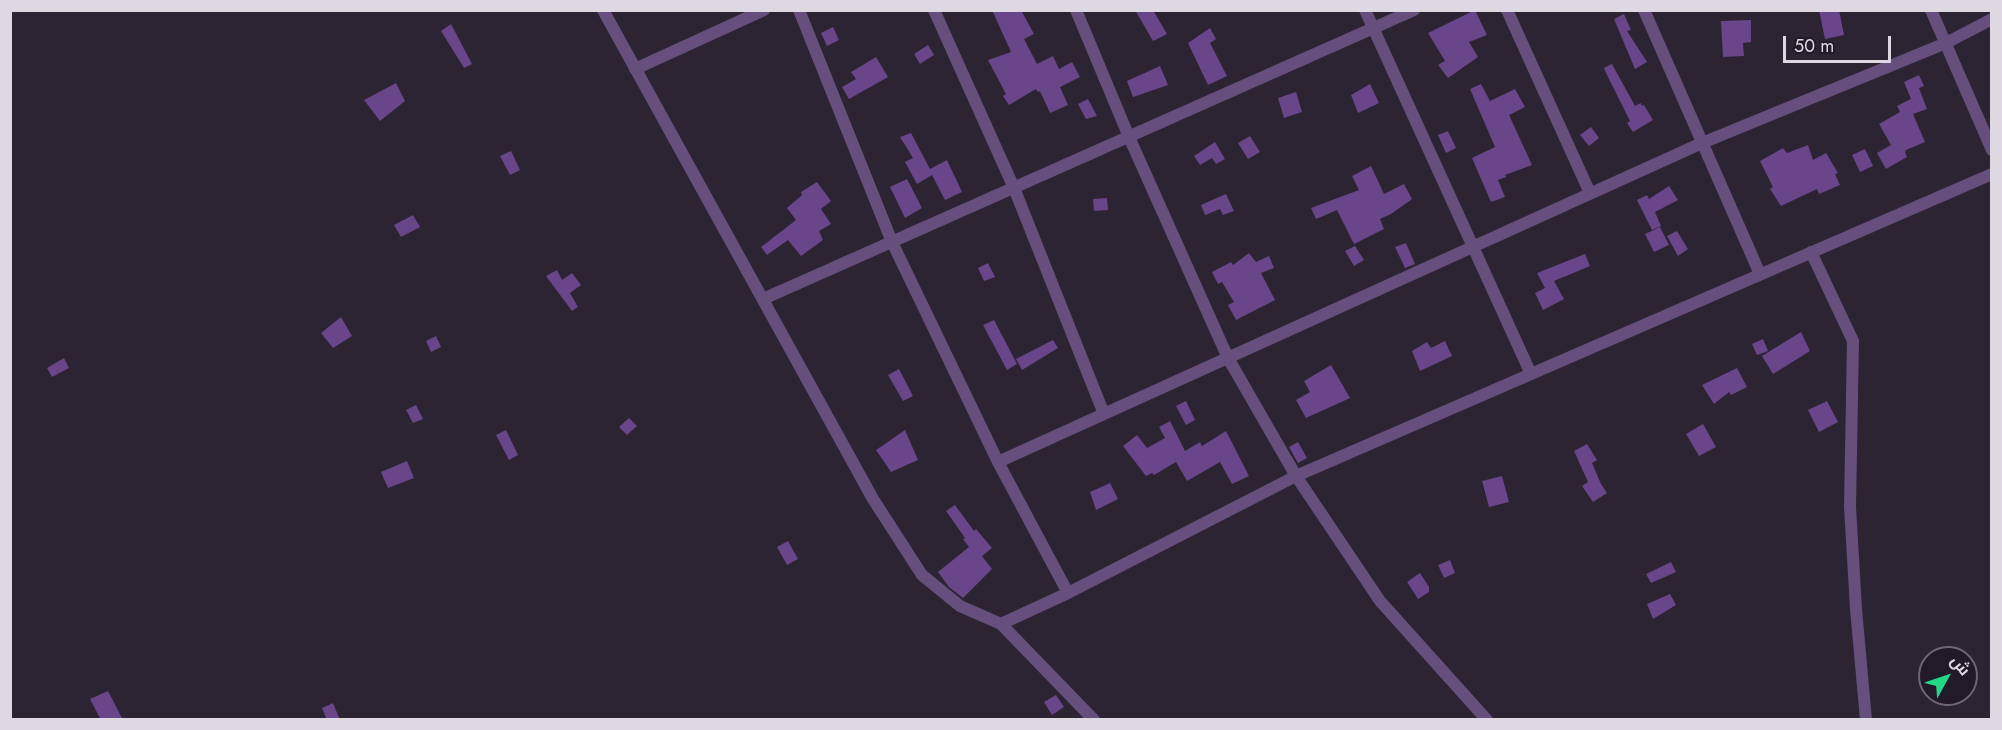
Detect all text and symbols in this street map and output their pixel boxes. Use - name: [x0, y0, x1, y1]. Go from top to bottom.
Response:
- scale bar: [1786, 24, 1894, 62]
- text: 50 m: [1794, 33, 1834, 59]
- north arrow: [1918, 646, 1978, 706]
- text: ش: [1945, 650, 1976, 681]

